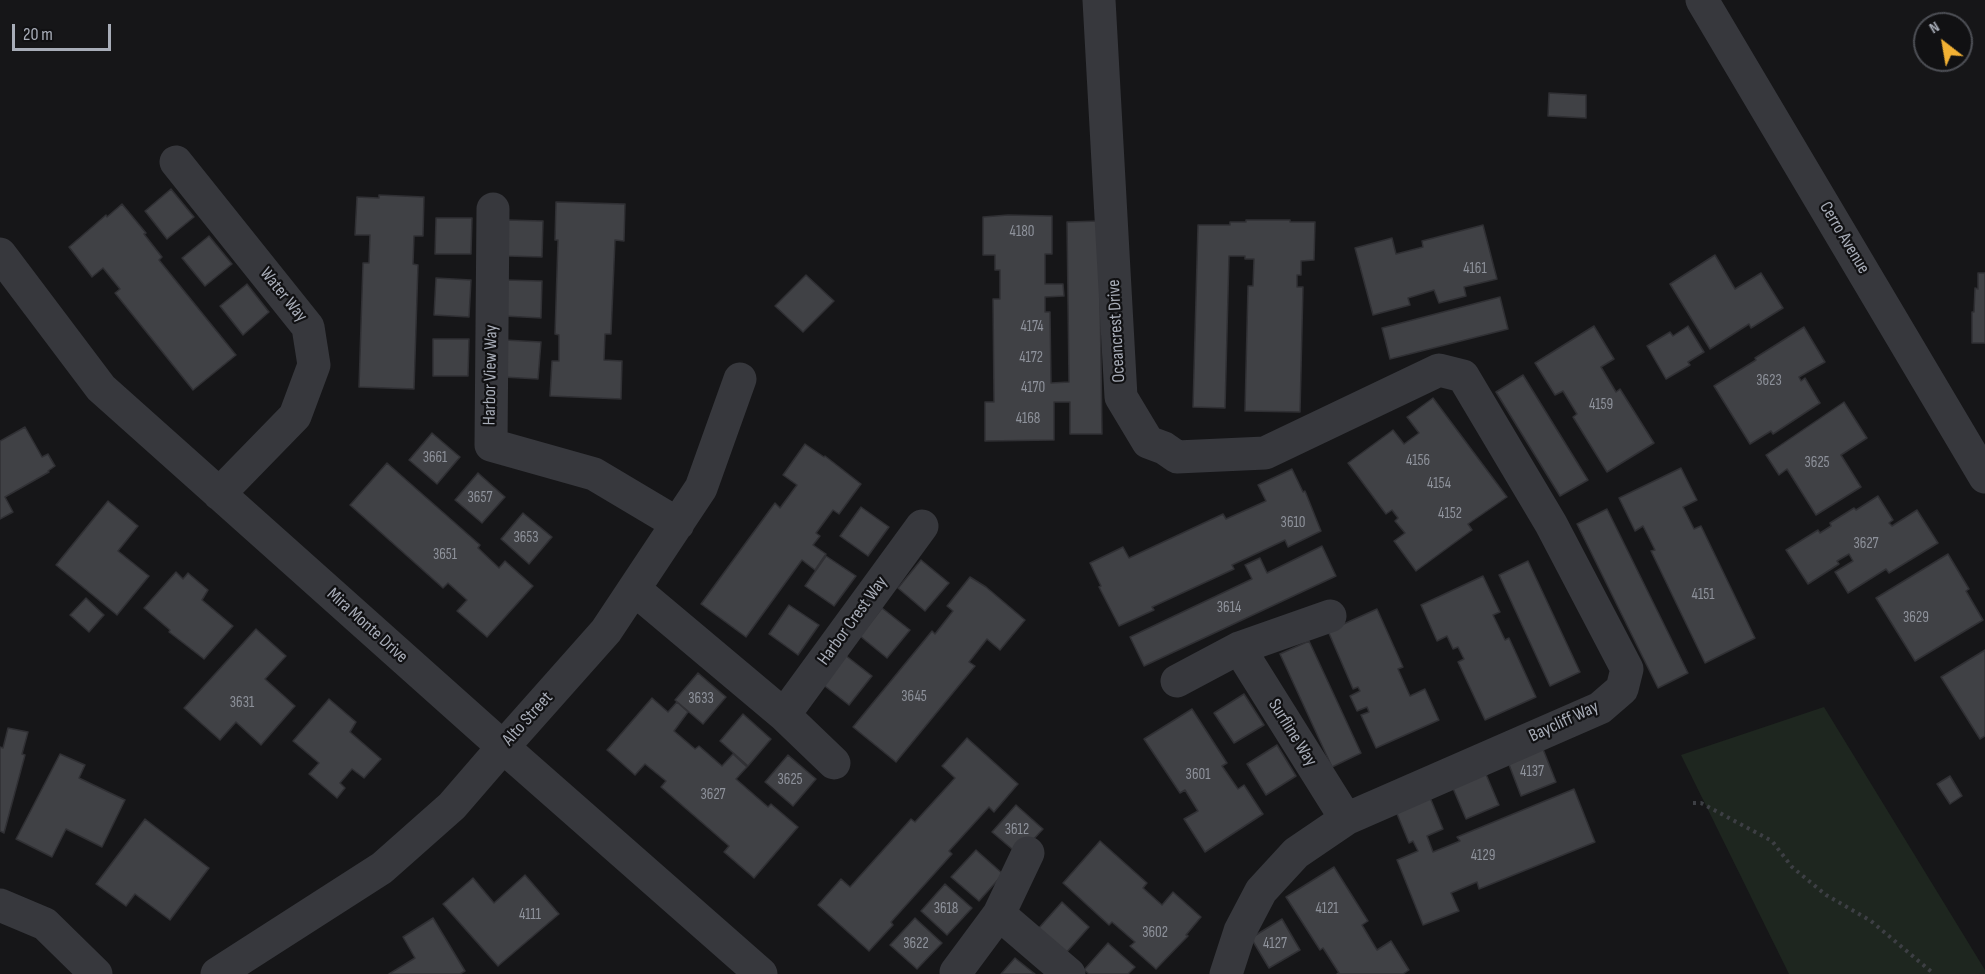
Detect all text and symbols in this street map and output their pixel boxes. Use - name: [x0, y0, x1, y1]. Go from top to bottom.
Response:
- scale bar: [15, 12, 114, 50]
- north arrow: [1913, 12, 1973, 72]
- text: N: [1926, 18, 1943, 38]
- text: 20 m: [23, 24, 53, 45]
- street label: Cerro Avenue: [1814, 198, 1874, 278]
- house number: 4180: [1010, 223, 1034, 241]
- house number: 4161: [1463, 260, 1487, 278]
- street label: Water Way: [255, 263, 311, 327]
- street label: Oceancrest Drive: [1104, 279, 1130, 383]
- house number: 4174: [1020, 318, 1044, 336]
- street label: Harbor View Way: [479, 324, 503, 426]
- house number: 4172: [1019, 349, 1043, 367]
- house number: 3623: [1756, 372, 1782, 390]
- house number: 4170: [1021, 379, 1045, 397]
- house number: 4159: [1589, 396, 1613, 414]
- house number: 4168: [1016, 410, 1040, 428]
- house number: 3661: [423, 449, 447, 467]
- house number: 4156: [1406, 452, 1430, 470]
- house number: 3625: [1804, 454, 1830, 472]
- house number: 4154: [1427, 475, 1451, 493]
- house number: 3657: [468, 489, 492, 507]
- house number: 4152: [1438, 505, 1462, 523]
- house number: 3610: [1281, 514, 1305, 532]
- house number: 3653: [513, 529, 539, 547]
- house number: 3627: [1853, 535, 1879, 553]
- house number: 3651: [433, 546, 457, 564]
- street label: Harbor Crest Way: [813, 572, 893, 670]
- street label: Mira Monte Drive: [322, 584, 412, 668]
- house number: 4151: [1692, 586, 1714, 604]
- house number: 3614: [1217, 599, 1241, 617]
- house number: 3629: [1903, 609, 1929, 627]
- street label: Alto Street: [498, 688, 558, 750]
- house number: 3645: [901, 688, 927, 706]
- house number: 3633: [688, 690, 714, 708]
- house number: 3631: [230, 694, 254, 712]
- street label: Surfline Way: [1263, 695, 1321, 771]
- street label: Baycliff Way: [1526, 697, 1602, 747]
- house number: 4137: [1520, 763, 1544, 781]
- house number: 3601: [1186, 766, 1210, 784]
- house number: 3625: [777, 771, 803, 789]
- house number: 3627: [700, 786, 726, 804]
- house number: 3612: [1005, 821, 1029, 839]
- house number: 4129: [1471, 847, 1495, 865]
- house number: 3618: [934, 900, 958, 918]
- house number: 4121: [1315, 900, 1339, 918]
- house number: 4111: [519, 906, 541, 924]
- house number: 3602: [1142, 924, 1168, 942]
- house number: 3622: [903, 935, 929, 953]
- house number: 4127: [1263, 935, 1287, 953]

